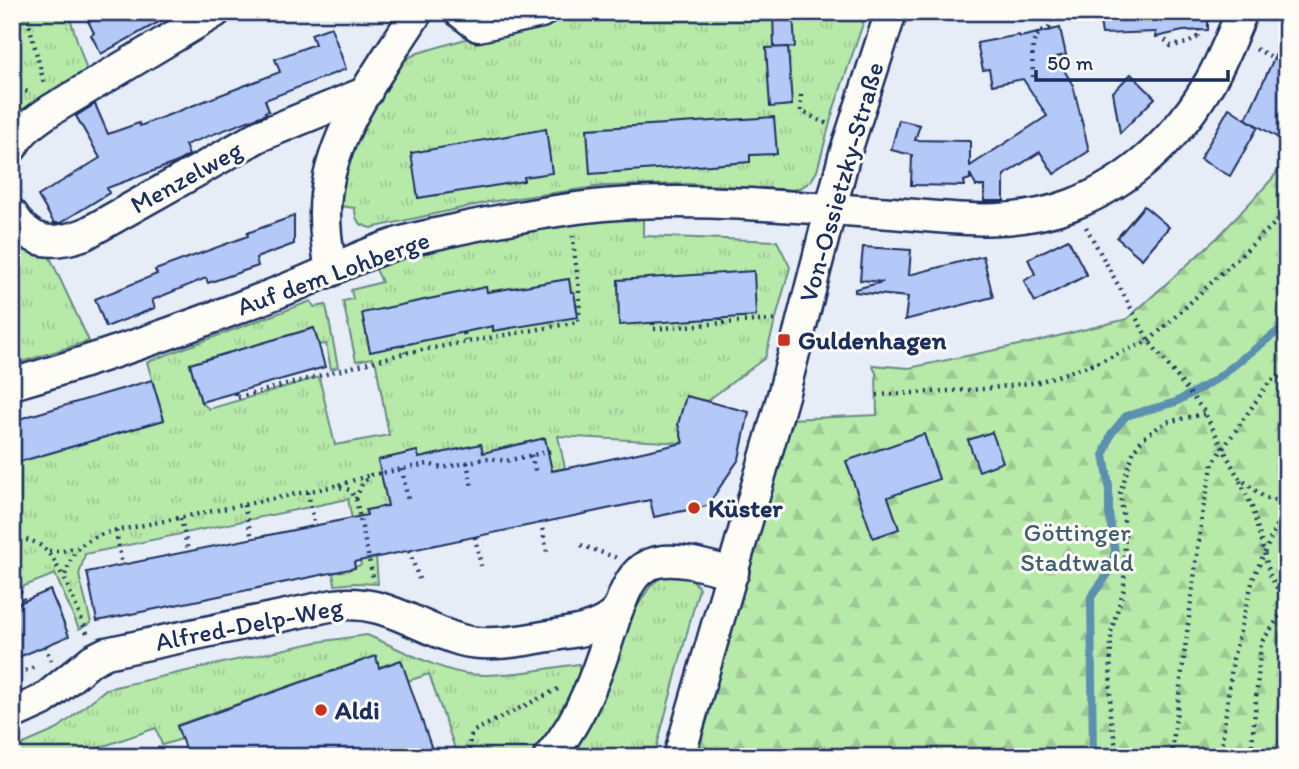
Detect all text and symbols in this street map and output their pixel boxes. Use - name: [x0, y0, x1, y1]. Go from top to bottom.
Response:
- scale bar: [1036, 38, 1229, 82]
- text: 50 m: [1047, 50, 1094, 75]
- street label: Von-Ossietzky-Straße: [791, 58, 891, 306]
- street label: Menzelweg: [125, 133, 248, 221]
- street label: Auf dem Lohberge: [232, 223, 434, 323]
- place label: Guldenhagen: [798, 324, 947, 356]
- marker: Guldenhagen: [776, 332, 792, 348]
- place label: Küster: [708, 492, 783, 524]
- marker: Küster: [686, 500, 702, 516]
- park label: Göttinger Stadtwald: [1020, 516, 1134, 578]
- street label: Alfred-Delp-Weg: [152, 590, 346, 658]
- place label: Aldi: [334, 694, 380, 726]
- marker: Aldi: [313, 702, 329, 718]

